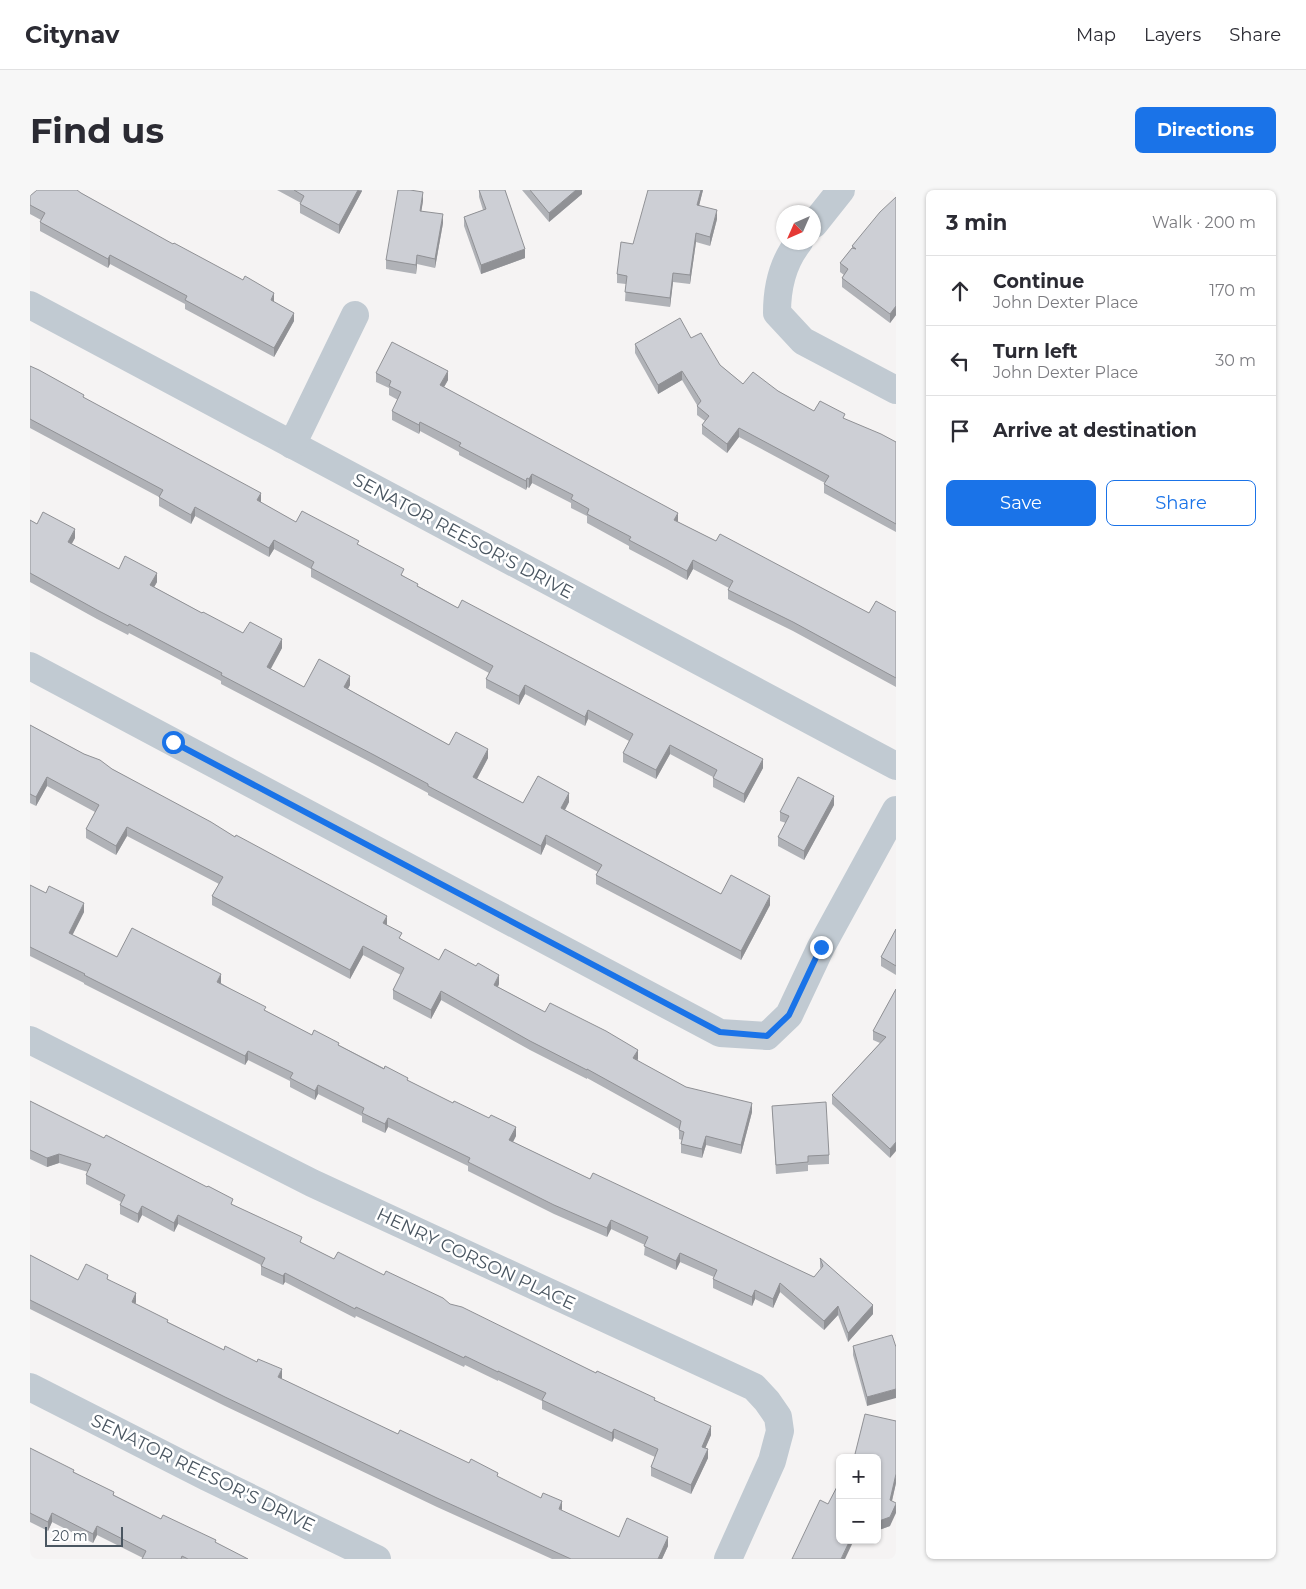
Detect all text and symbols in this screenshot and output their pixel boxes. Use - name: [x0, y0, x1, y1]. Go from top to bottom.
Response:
- text: Citynav: [25, 20, 119, 49]
- text: Map: [1076, 24, 1116, 46]
- text: Layers: [1144, 24, 1201, 46]
- text: Share: [1229, 24, 1281, 46]
- button: Directions: [1135, 107, 1276, 153]
- text: Find us: [30, 109, 164, 152]
- north arrow: [776, 205, 821, 250]
- text: 3 min: [946, 210, 1007, 235]
- text: Walk · 200 m: [1152, 213, 1256, 232]
- text: Continue: [993, 270, 1084, 293]
- icon: ahead: [946, 277, 974, 305]
- text: 170 m: [1209, 281, 1256, 300]
- text: John Dexter Place: [993, 293, 1138, 312]
- text: Turn left: [993, 340, 1078, 363]
- icon: left: [946, 347, 974, 375]
- text: 30 m: [1215, 351, 1256, 370]
- text: John Dexter Place: [993, 363, 1138, 382]
- icon: arrive: [946, 417, 974, 445]
- text: Arrive at destination: [993, 419, 1197, 442]
- street label: SENATOR REESOR'S DRIVE: [349, 469, 577, 603]
- button: Save: [946, 480, 1096, 526]
- button: Share: [1106, 480, 1256, 526]
- route start: [162, 731, 185, 754]
- route end: [810, 936, 833, 959]
- street label: HENRY CORSON PLACE: [373, 1203, 579, 1315]
- street label: SENATOR REESOR'S DRIVE: [88, 1409, 318, 1537]
- map controls: [836, 1454, 881, 1544]
- button: +: [836, 1454, 881, 1499]
- button: −: [836, 1499, 881, 1544]
- scale bar: [45, 1524, 122, 1547]
- text: 20 m: [52, 1527, 88, 1545]

